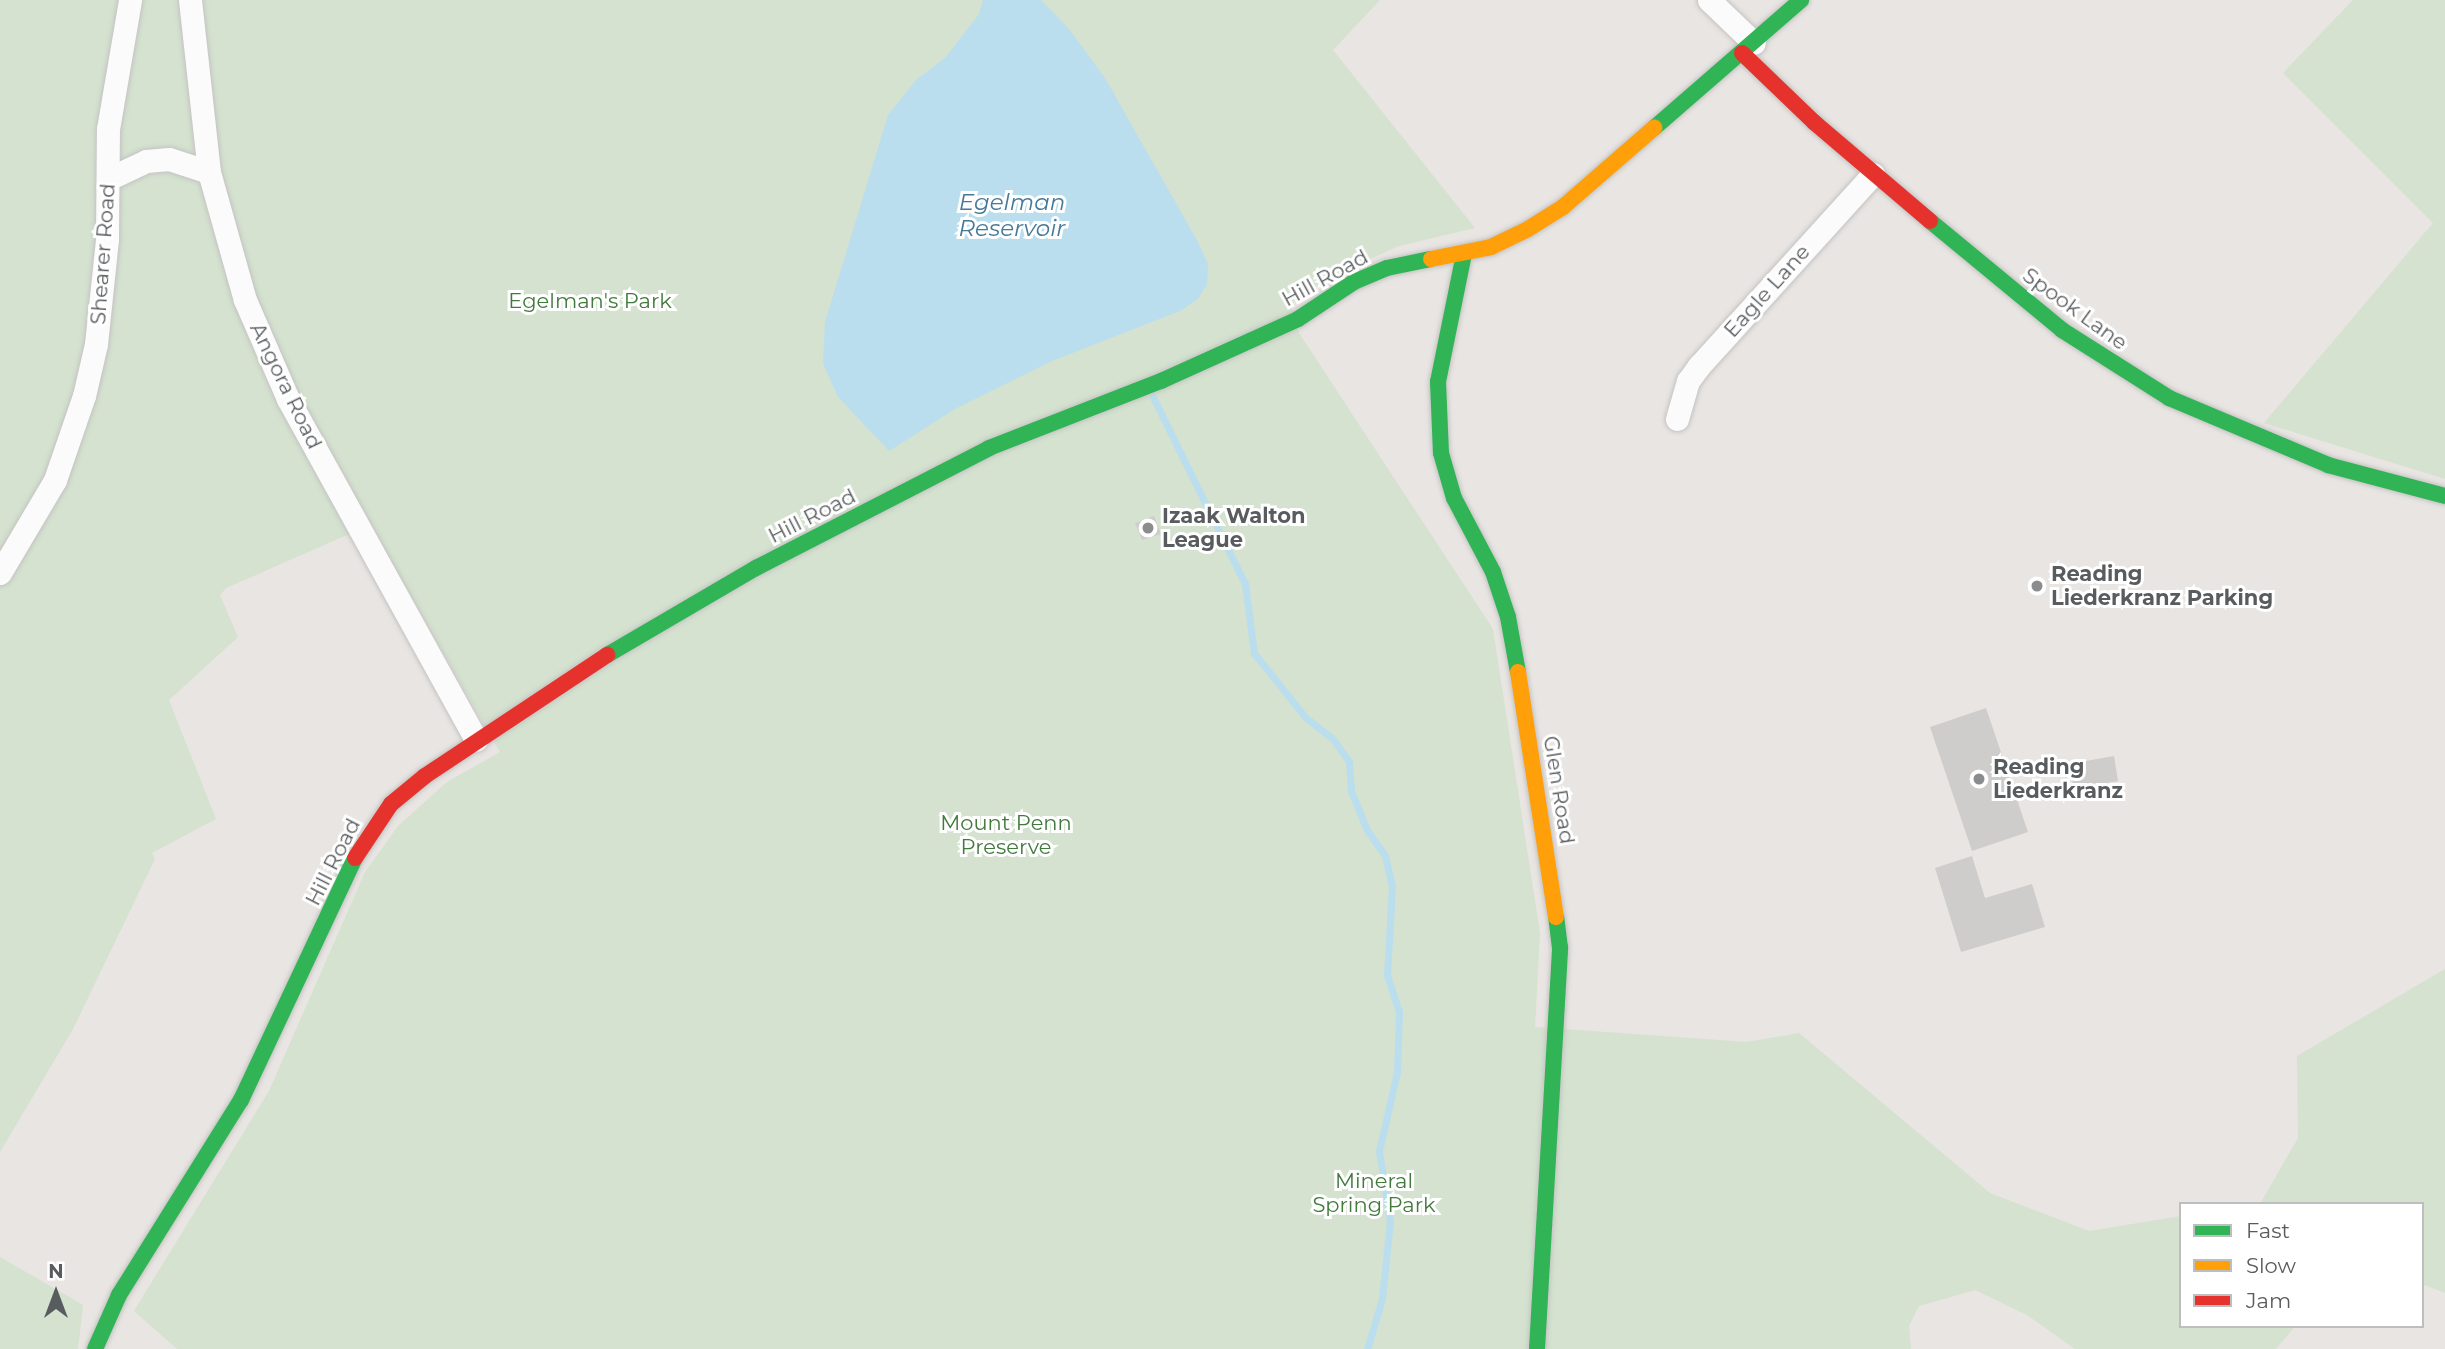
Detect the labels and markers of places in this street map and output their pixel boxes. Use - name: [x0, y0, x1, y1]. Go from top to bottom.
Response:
- place label: Izaak Walton League: [1162, 503, 1305, 553]
- marker: Izaak Walton League: [1140, 520, 1156, 536]
- place label: Reading Liederkranz Parking: [2051, 561, 2273, 611]
- marker: Reading Liederkranz Parking: [2029, 578, 2045, 594]
- place label: Reading Liederkranz: [1993, 754, 2123, 804]
- marker: Reading Liederkranz: [1971, 771, 1987, 787]

